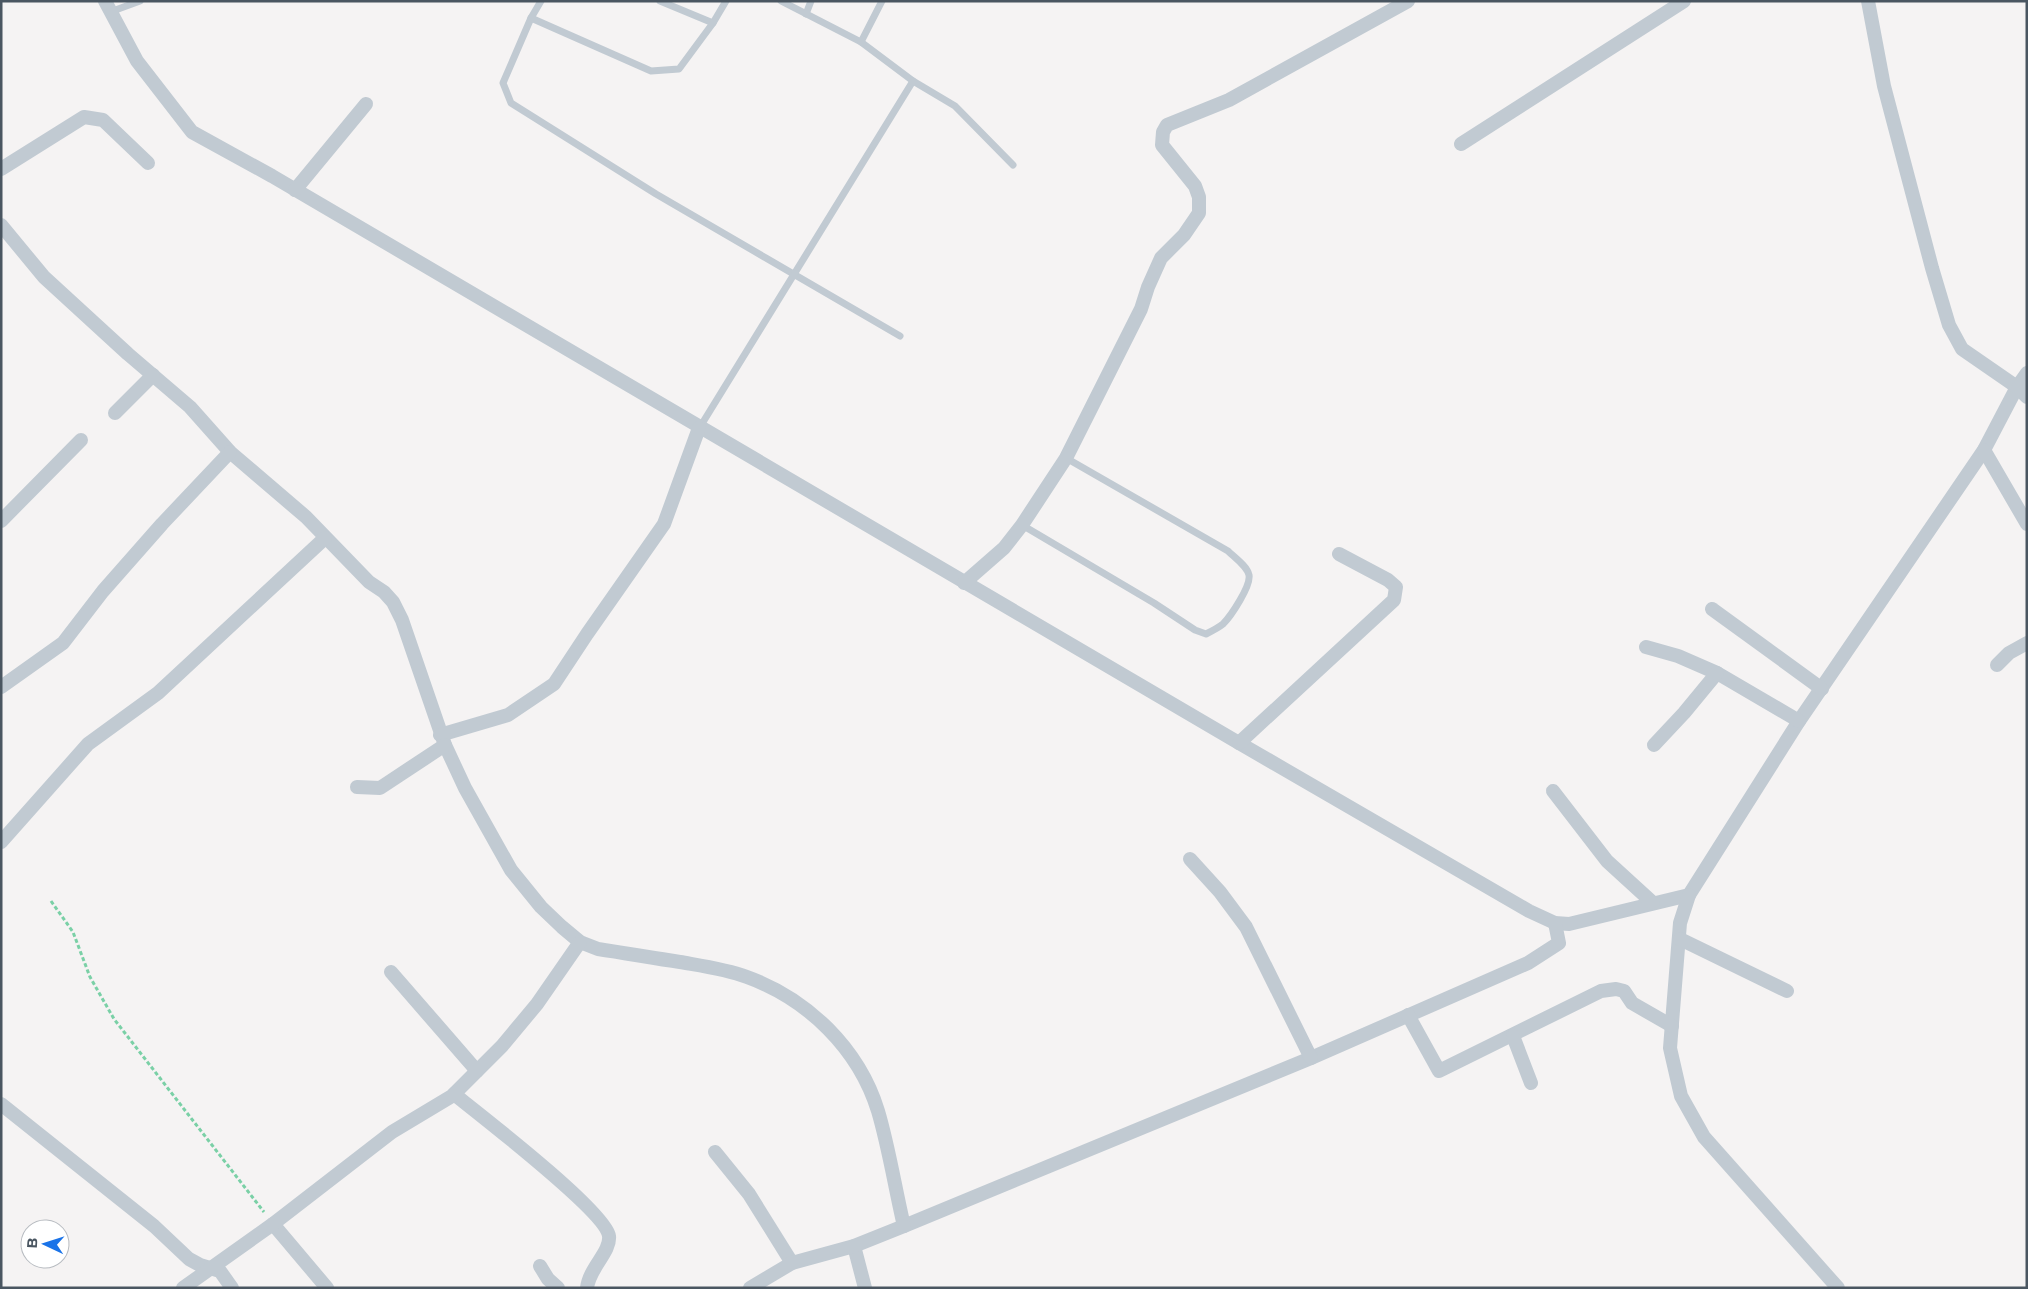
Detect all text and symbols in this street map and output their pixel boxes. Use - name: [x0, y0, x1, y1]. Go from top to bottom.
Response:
- north arrow: [20, 1219, 70, 1269]
- text: B: [23, 1237, 41, 1249]

